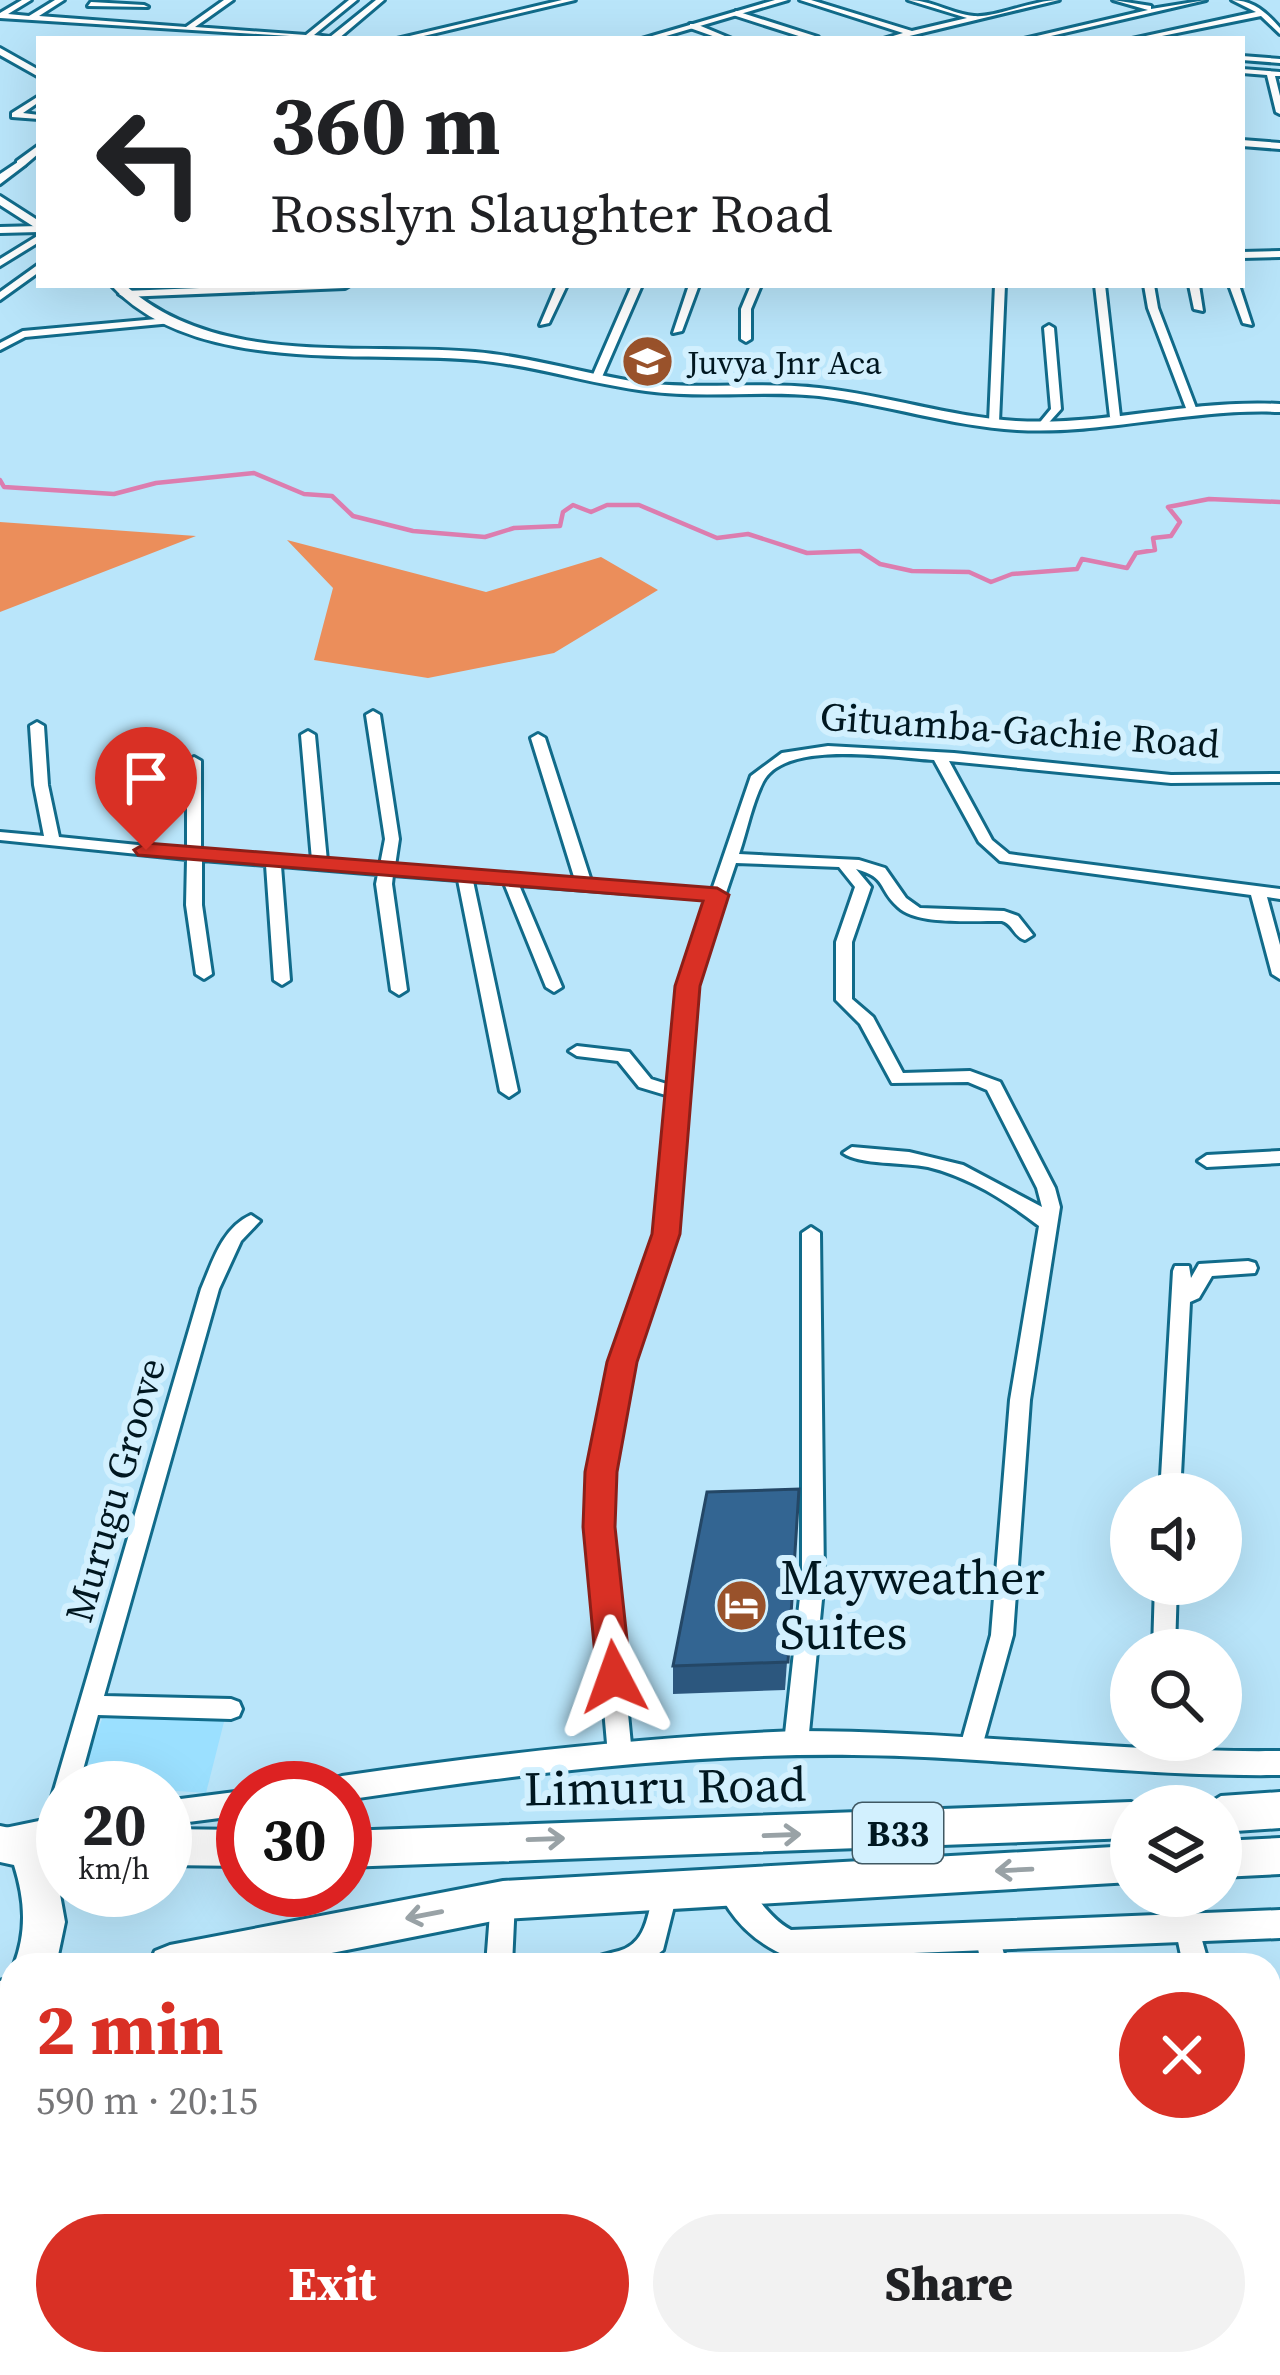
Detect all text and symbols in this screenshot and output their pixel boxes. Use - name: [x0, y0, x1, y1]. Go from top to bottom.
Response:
- text: 360 m: [270, 67, 501, 182]
- icon: left: [72, 84, 228, 240]
- text: Rosslyn Slaughter Road: [270, 176, 833, 250]
- school or university icon: Juvya Jnr Aca: [620, 334, 676, 390]
- place label: Juvya Jnr Aca: [686, 340, 882, 385]
- street label: Gituamba-Gachie Road: [818, 690, 1222, 770]
- pin: [95, 727, 197, 850]
- icon: arrive: [113, 745, 179, 811]
- street label: Murugu Groove: [52, 1352, 178, 1628]
- map controls: [1110, 1473, 1242, 1917]
- button: sound: [1110, 1473, 1242, 1605]
- place label: Mayweather Suites: [780, 1544, 1045, 1665]
- hotel icon: Mayweather Suites: [713, 1577, 769, 1633]
- position arrow: [551, 1614, 677, 1740]
- button: search: [1110, 1629, 1242, 1761]
- street label: Limuru Road: [523, 1751, 807, 1821]
- speed limit sign: 30: [216, 1761, 372, 1917]
- text: 20: [81, 1783, 147, 1865]
- button: layers: [1110, 1785, 1242, 1917]
- road number: B33: [853, 1803, 943, 1863]
- one-way arrow: [762, 1823, 801, 1846]
- one-way arrow: [526, 1827, 565, 1850]
- text: km/h: [78, 1848, 150, 1889]
- one-way arrow: [995, 1859, 1034, 1882]
- one-way arrow: [406, 1904, 445, 1927]
- text: 2 min: [36, 1979, 224, 2078]
- button: close: [1119, 1992, 1245, 2118]
- text: 590 m · 20:15: [36, 2074, 258, 2127]
- button: Exit: [36, 2214, 629, 2352]
- button: Share: [653, 2214, 1245, 2352]

